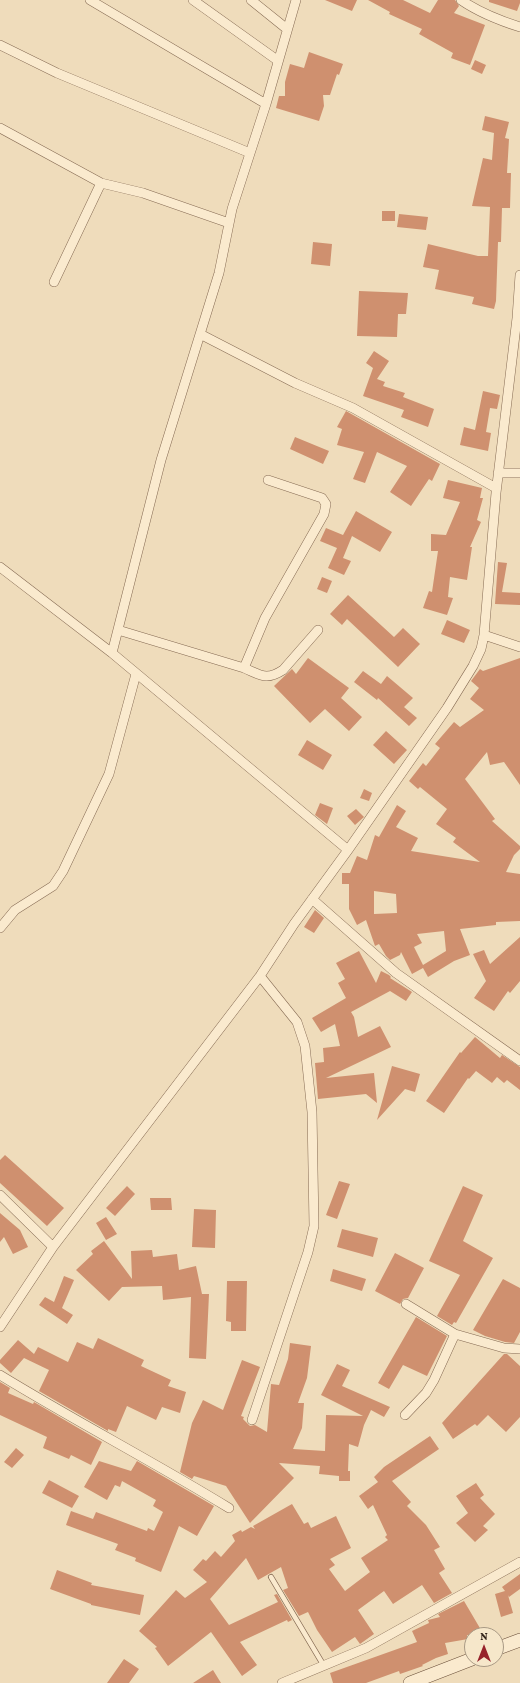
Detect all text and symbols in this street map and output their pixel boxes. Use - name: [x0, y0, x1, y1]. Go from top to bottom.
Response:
- north arrow: [464, 1627, 504, 1667]
- text: N: [480, 1630, 488, 1642]

